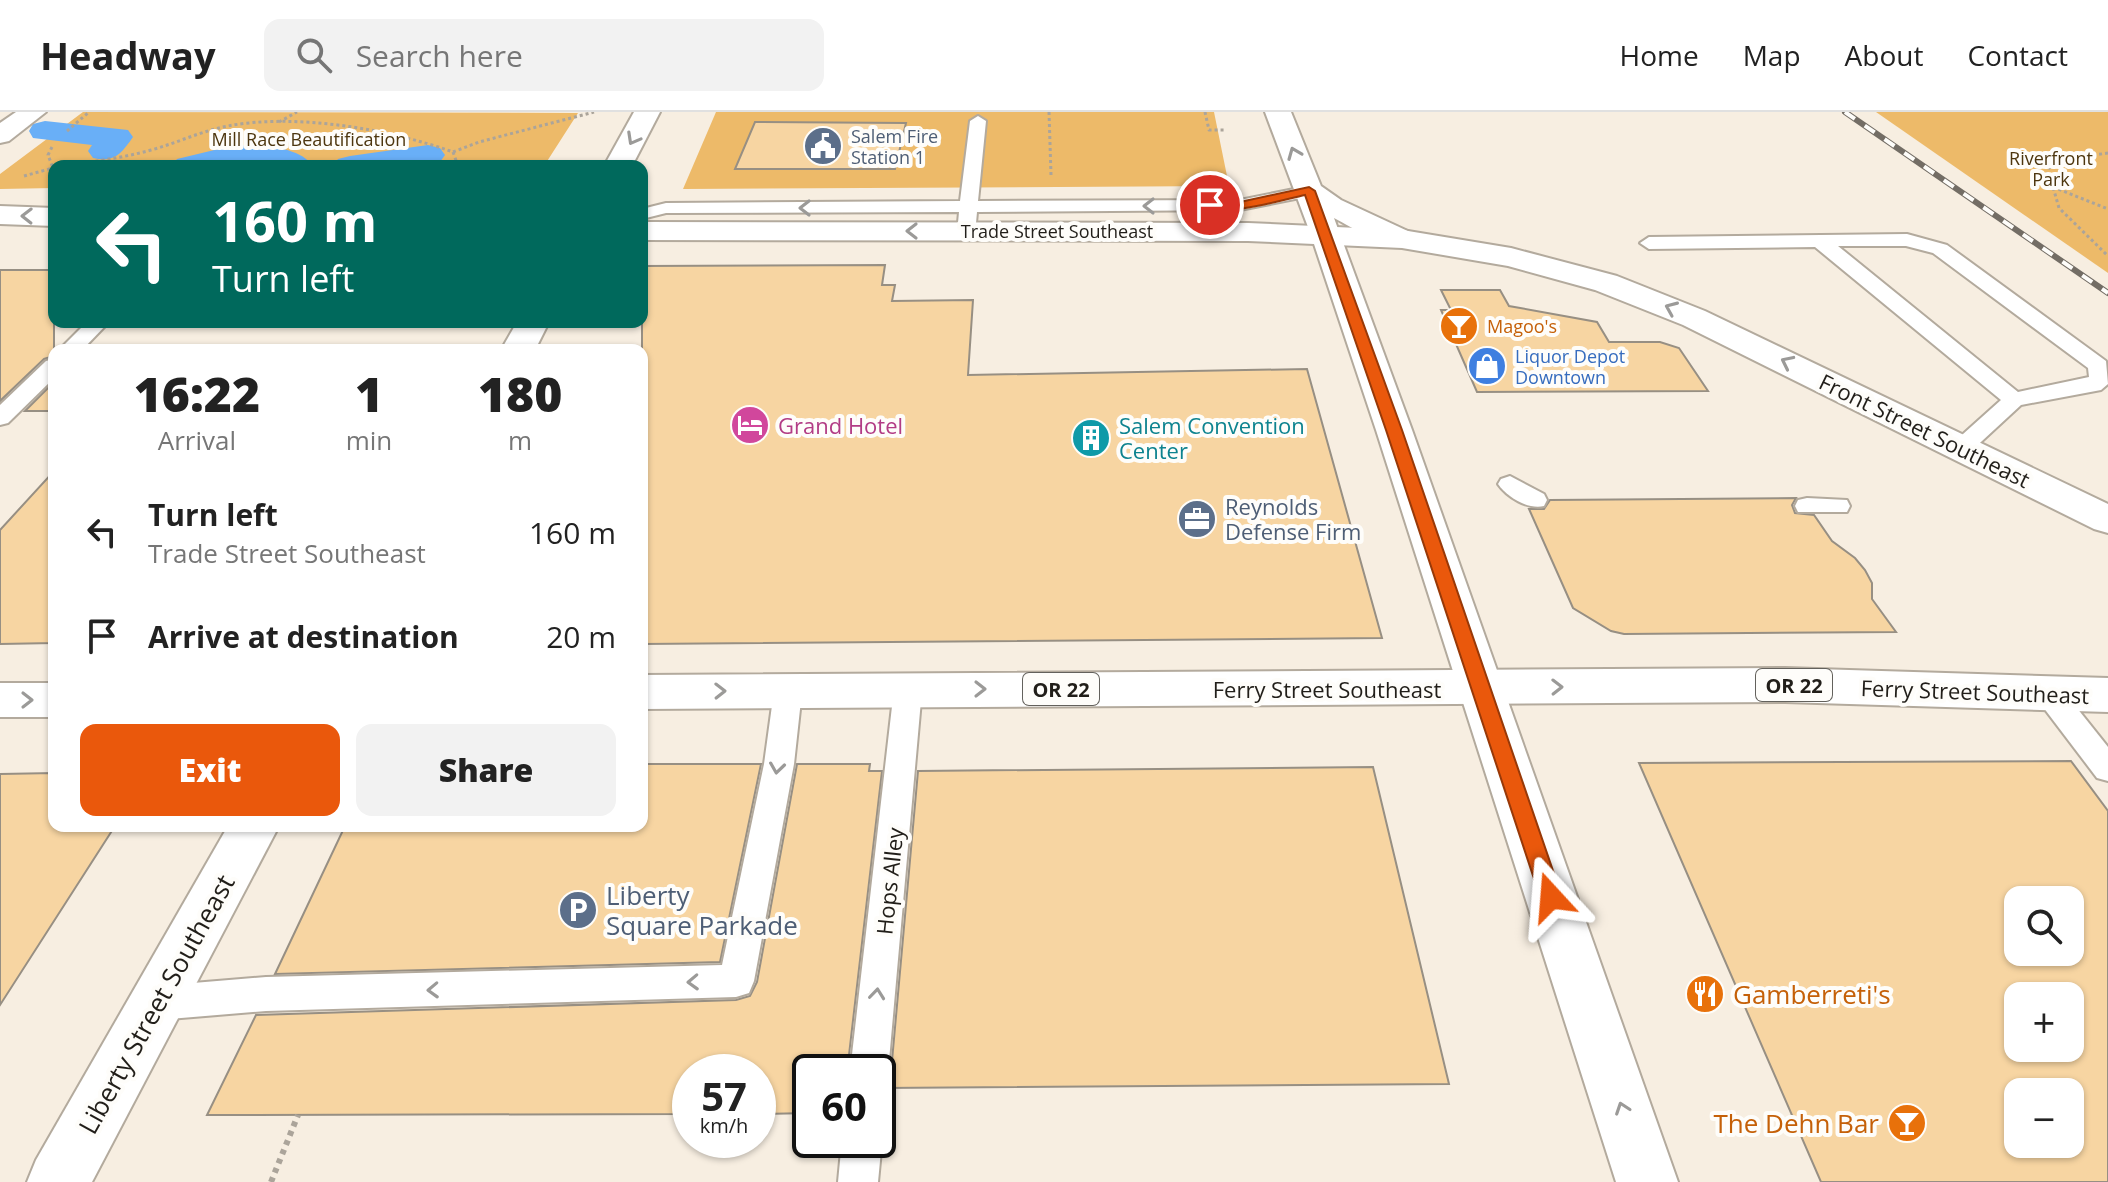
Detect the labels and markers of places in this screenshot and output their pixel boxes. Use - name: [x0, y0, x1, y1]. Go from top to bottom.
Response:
- place label: Salem Fire Station 1: [851, 124, 938, 169]
- public building icon: Salem Fire Station 1: [802, 125, 844, 167]
- pin: [1176, 171, 1244, 239]
- bar icon: Magoo's: [1438, 305, 1480, 347]
- place label: Magoo's: [1487, 314, 1557, 338]
- place label: Liquor Depot Downtown: [1515, 344, 1625, 389]
- shop icon: Liquor Depot Downtown: [1466, 345, 1508, 387]
- hotel icon: Grand Hotel: [729, 404, 771, 446]
- place label: Grand Hotel: [778, 410, 903, 440]
- place label: Salem Convention Center: [1119, 410, 1305, 465]
- building icon: Salem Convention Center: [1070, 417, 1112, 459]
- place label: Reynolds Defense Firm: [1225, 491, 1361, 546]
- office icon: Reynolds Defense Firm: [1176, 498, 1218, 540]
- place label: Liberty Square Parkade: [606, 877, 798, 943]
- parking icon: Liberty Square Parkade: [557, 889, 599, 931]
- restaurant icon: Gamberreti's: [1684, 973, 1726, 1015]
- place label: Gamberreti's: [1733, 976, 1891, 1012]
- bar icon: The Dehn Bar: [1886, 1102, 1928, 1144]
- place label: The Dehn Bar: [1713, 1105, 1879, 1141]

